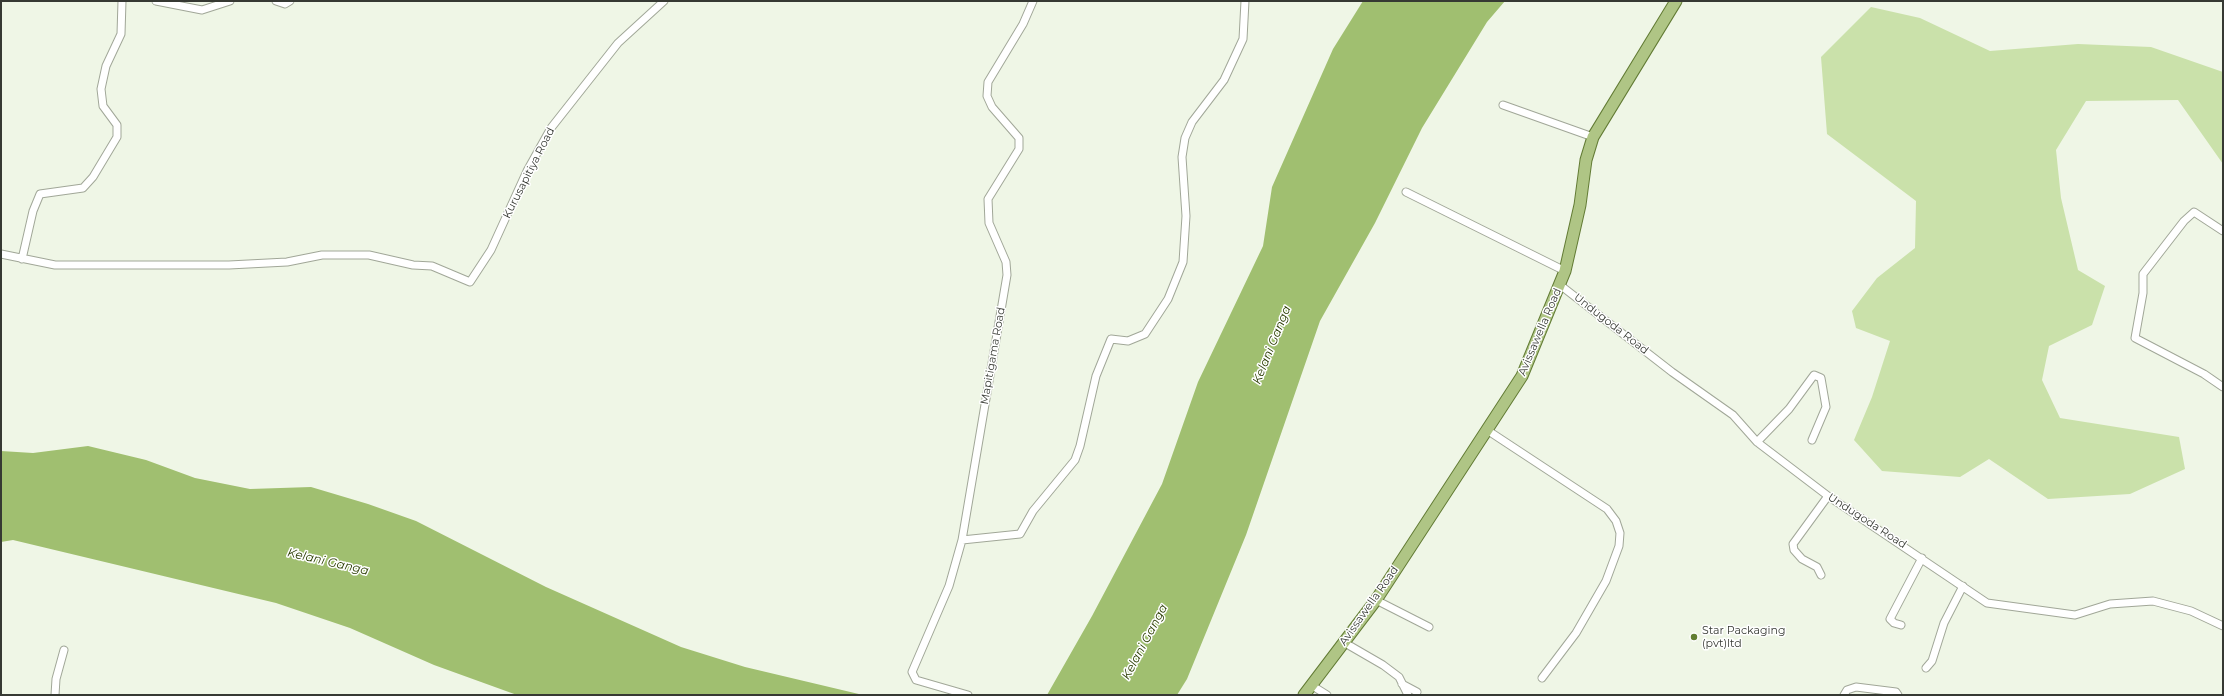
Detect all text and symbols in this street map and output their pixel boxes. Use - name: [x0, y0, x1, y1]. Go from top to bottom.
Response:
- street label: Kurusapitiya Road: [500, 125, 558, 221]
- street label: Avissawella Road: [1516, 286, 1564, 378]
- street label: Undugoda Road: [1571, 291, 1651, 357]
- water label: Kelani Ganga: [1250, 304, 1294, 386]
- street label: Mapitigama Road: [978, 306, 1008, 406]
- street label: Undugoda Road: [1825, 491, 1909, 551]
- water label: Kelani Ganga: [286, 546, 370, 578]
- street label: Avissawella Road: [1337, 564, 1401, 648]
- water label: Kelani Ganga: [1119, 602, 1171, 682]
- place label: Star Packaging (pvt)ltd: [1702, 624, 1786, 650]
- marker: Star Packaging (pvt)ltd: [1689, 632, 1699, 642]

